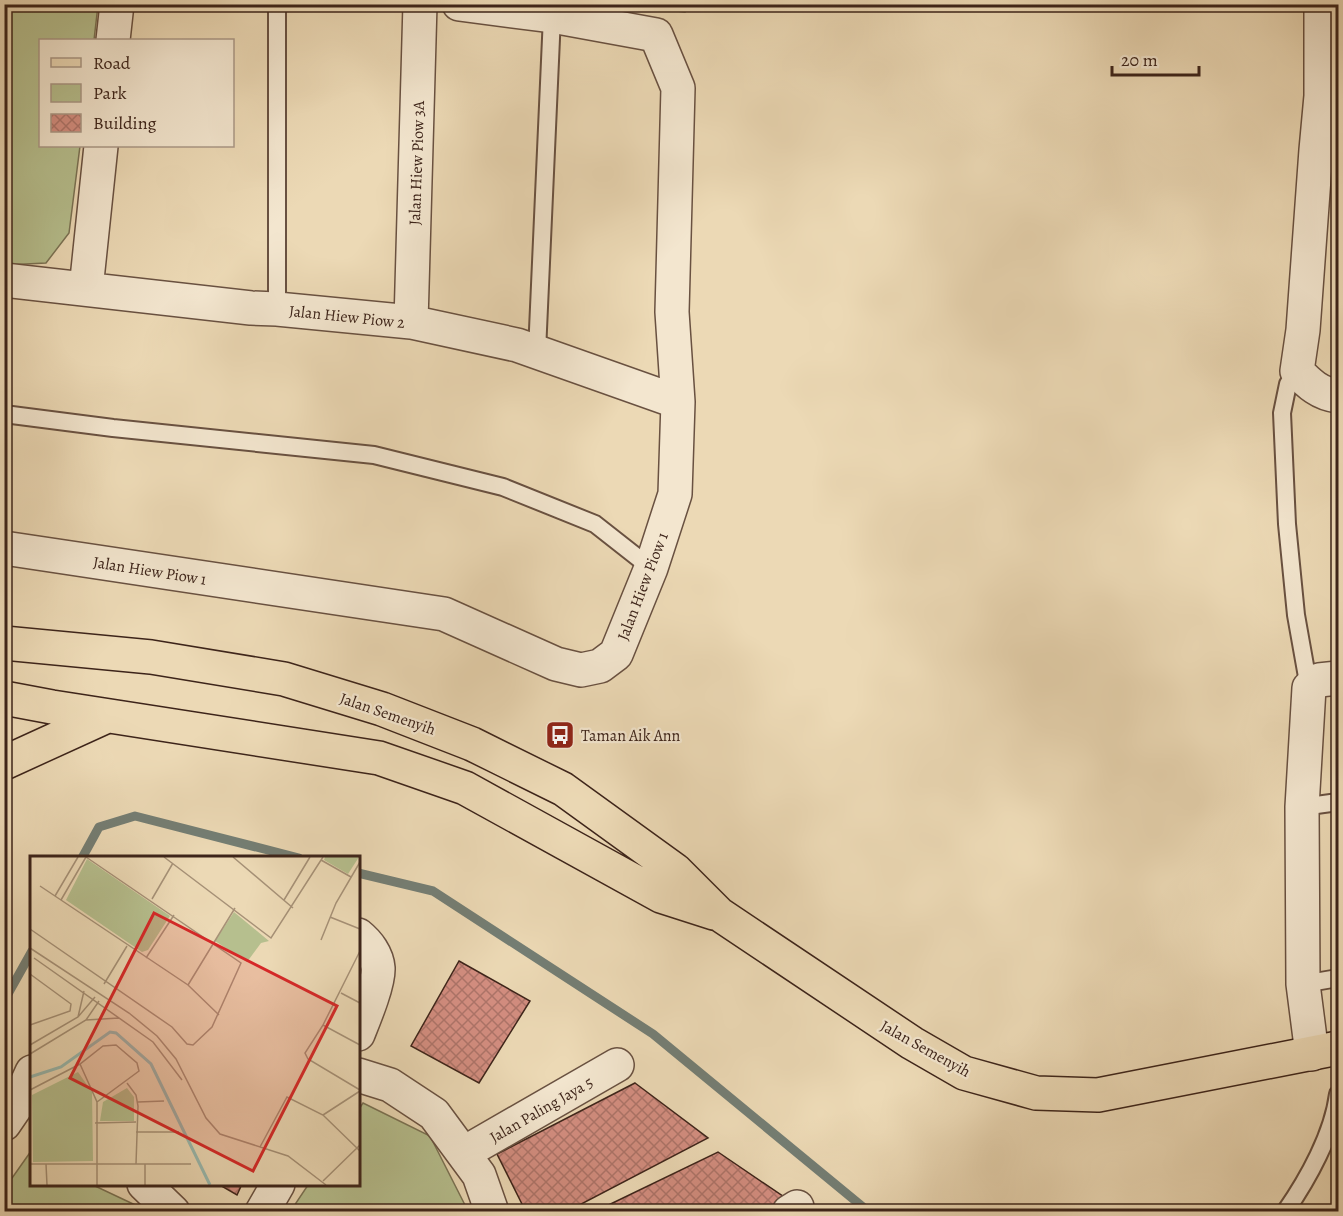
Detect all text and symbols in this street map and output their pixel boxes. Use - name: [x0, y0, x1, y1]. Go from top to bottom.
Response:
- legend: [39, 39, 234, 147]
- scale bar: [1112, 39, 1199, 77]
- text: 20 m: [1121, 48, 1158, 72]
- text: Road: [93, 51, 131, 75]
- text: Park: [93, 81, 127, 105]
- street label: Jalan Hiew Piow 3A: [404, 100, 430, 226]
- text: Building: [93, 111, 157, 135]
- street label: Jalan Hiew Piow 2: [288, 300, 406, 334]
- street label: Jalan Hiew Piow 1: [612, 529, 674, 644]
- street label: Jalan Hiew Piow 1: [92, 551, 209, 591]
- street label: Jalan Semenyih: [337, 687, 439, 741]
- bus stop icon: Taman Aik Ann: [544, 719, 576, 751]
- place label: Taman Aik Ann: [581, 725, 681, 747]
- inset map: [30, 856, 360, 1186]
- street label: Jalan Semenyih: [876, 1015, 975, 1083]
- street label: Jalan Paling Jaya 5: [486, 1071, 597, 1148]

